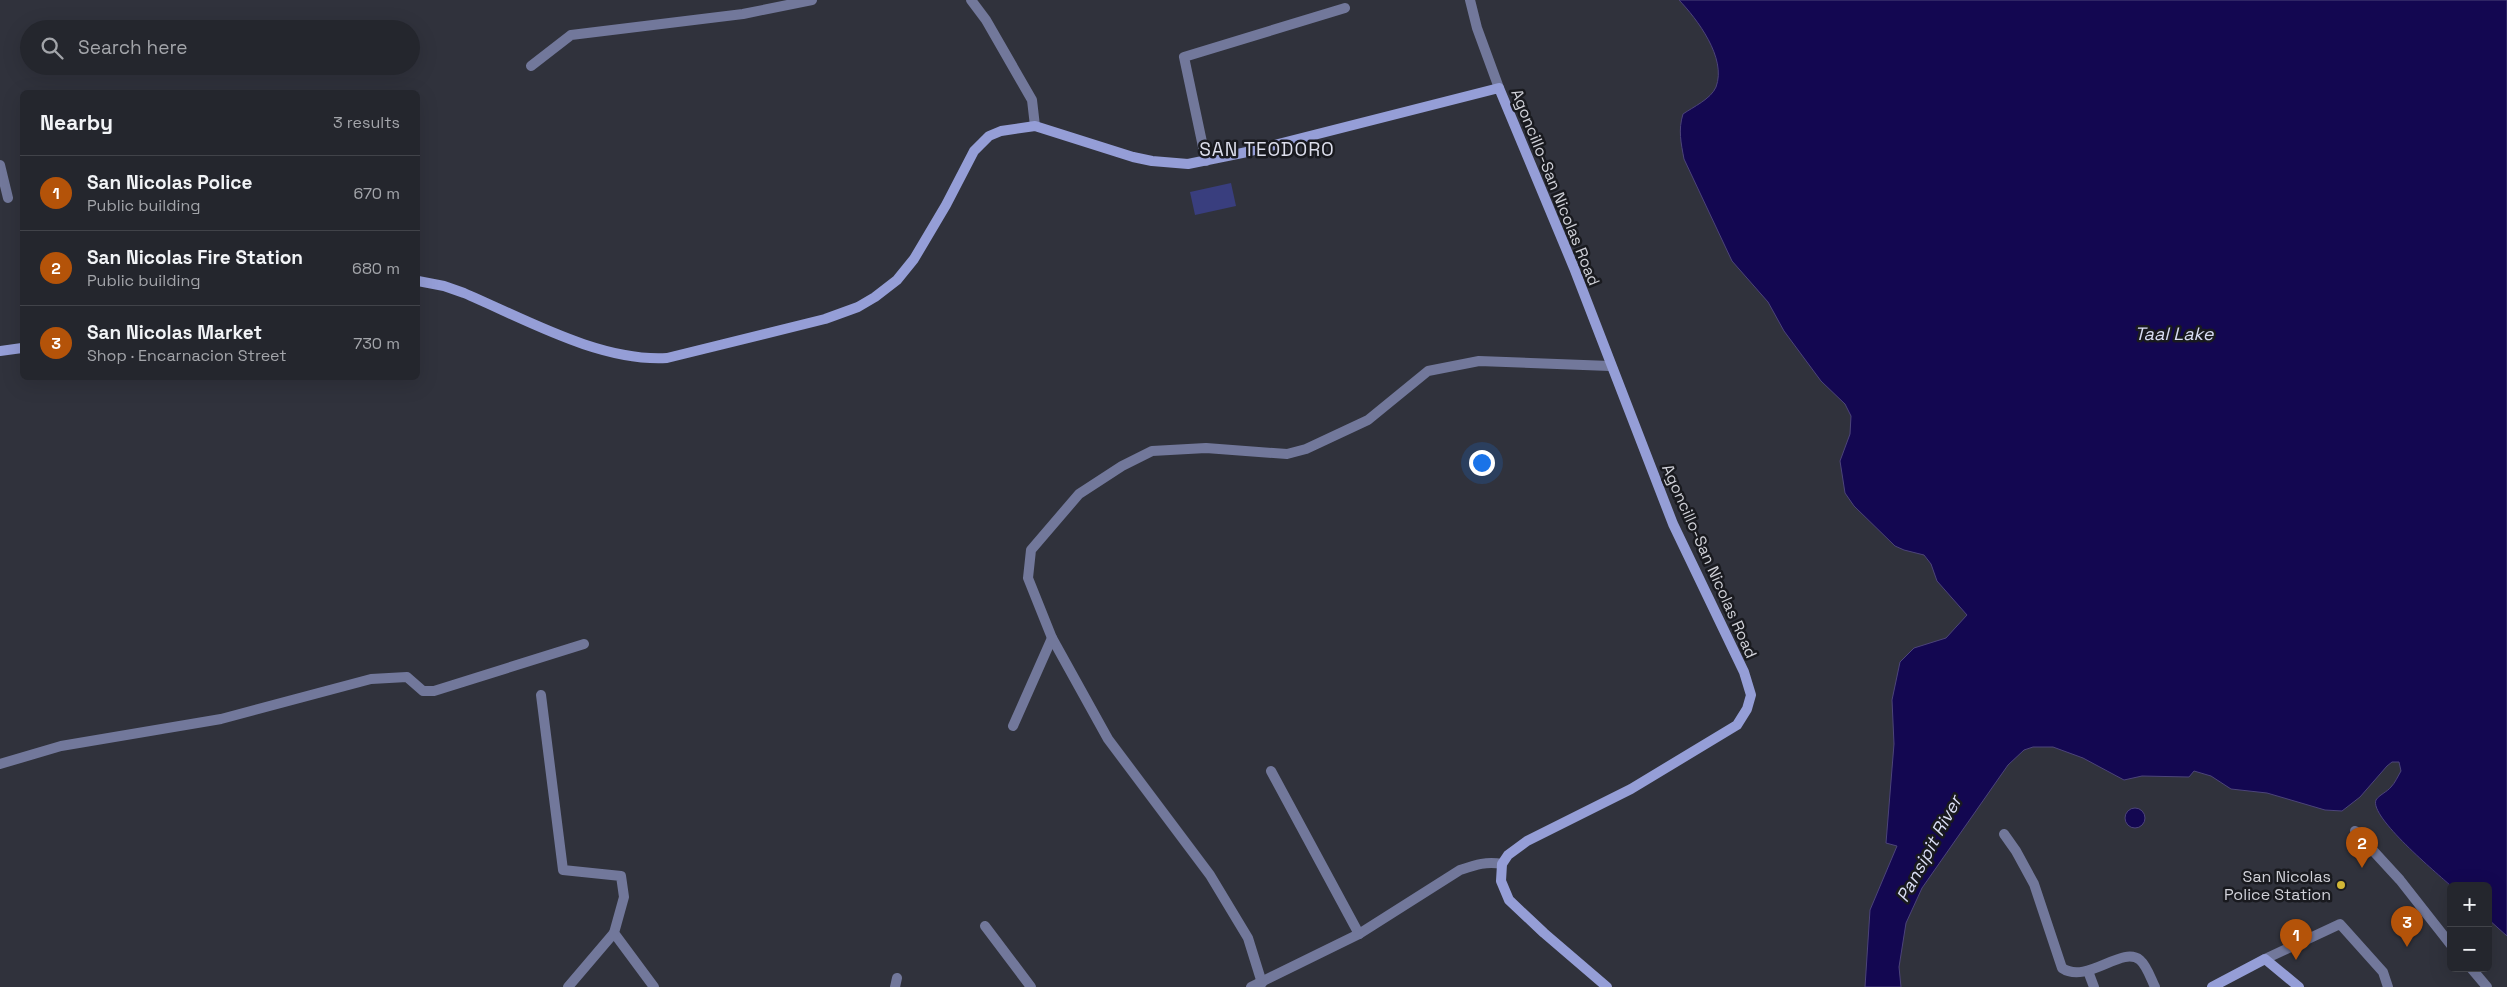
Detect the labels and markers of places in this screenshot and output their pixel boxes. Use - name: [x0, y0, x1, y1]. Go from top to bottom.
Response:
- pin: 2: [2346, 827, 2378, 868]
- place label: San Nicolas Police Station: [2224, 866, 2331, 905]
- marker: San Nicolas Police Station: [2335, 879, 2347, 891]
- pin: 3: [2391, 906, 2423, 947]
- pin: 1: [2280, 919, 2312, 960]

